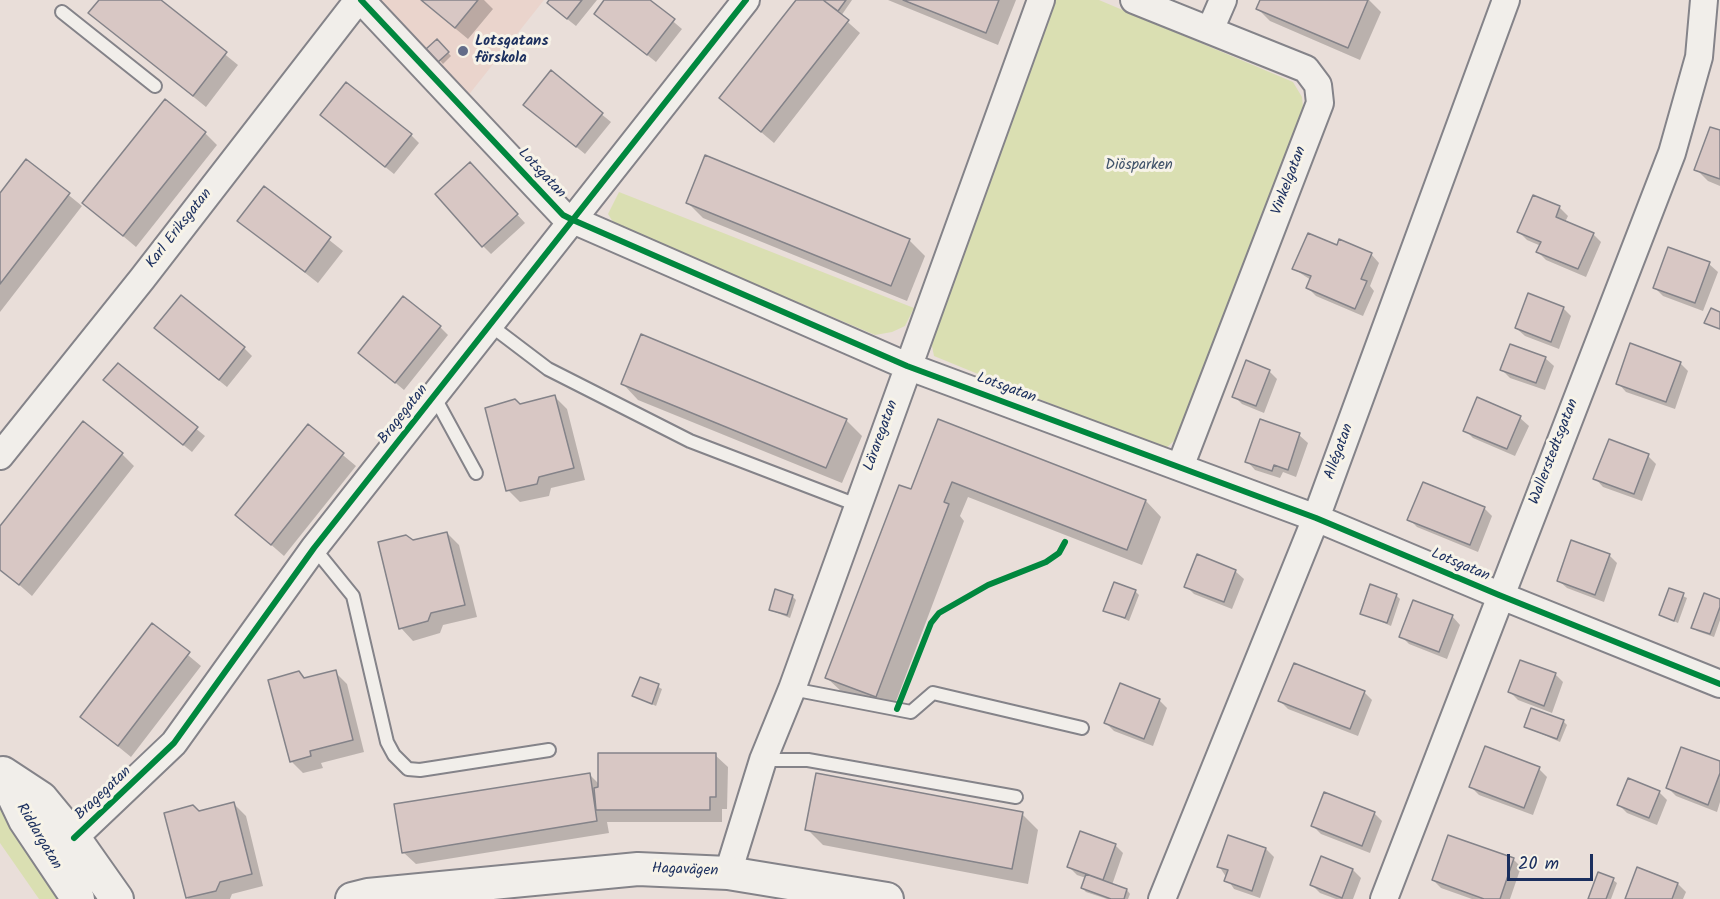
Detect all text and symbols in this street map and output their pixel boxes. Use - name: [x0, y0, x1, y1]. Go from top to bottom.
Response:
- place label: Lotsgatans förskola: [475, 33, 548, 68]
- marker: Lotsgatans förskola: [456, 44, 470, 58]
- street label: Vinkelgatan: [1269, 144, 1311, 218]
- street label: Lotsgatan: [513, 145, 569, 203]
- park label: Diösparken: [1105, 157, 1173, 175]
- street label: Karl Eriksgatan: [143, 186, 217, 272]
- street label: Lotsgatan: [974, 370, 1038, 408]
- street label: Bragegatan: [375, 382, 433, 448]
- street label: Wallerstedtsgatan: [1527, 397, 1583, 507]
- street label: Läraregatan: [861, 398, 903, 474]
- street label: Allégatan: [1322, 422, 1358, 482]
- street label: Lotsgatan: [1428, 546, 1492, 586]
- street label: Bragegatan: [72, 763, 136, 825]
- street label: Riddargatan: [11, 801, 65, 873]
- scale bar: [1510, 842, 1596, 880]
- text: 20 m: [1518, 850, 1559, 879]
- street label: Hagavägen: [651, 861, 719, 881]

